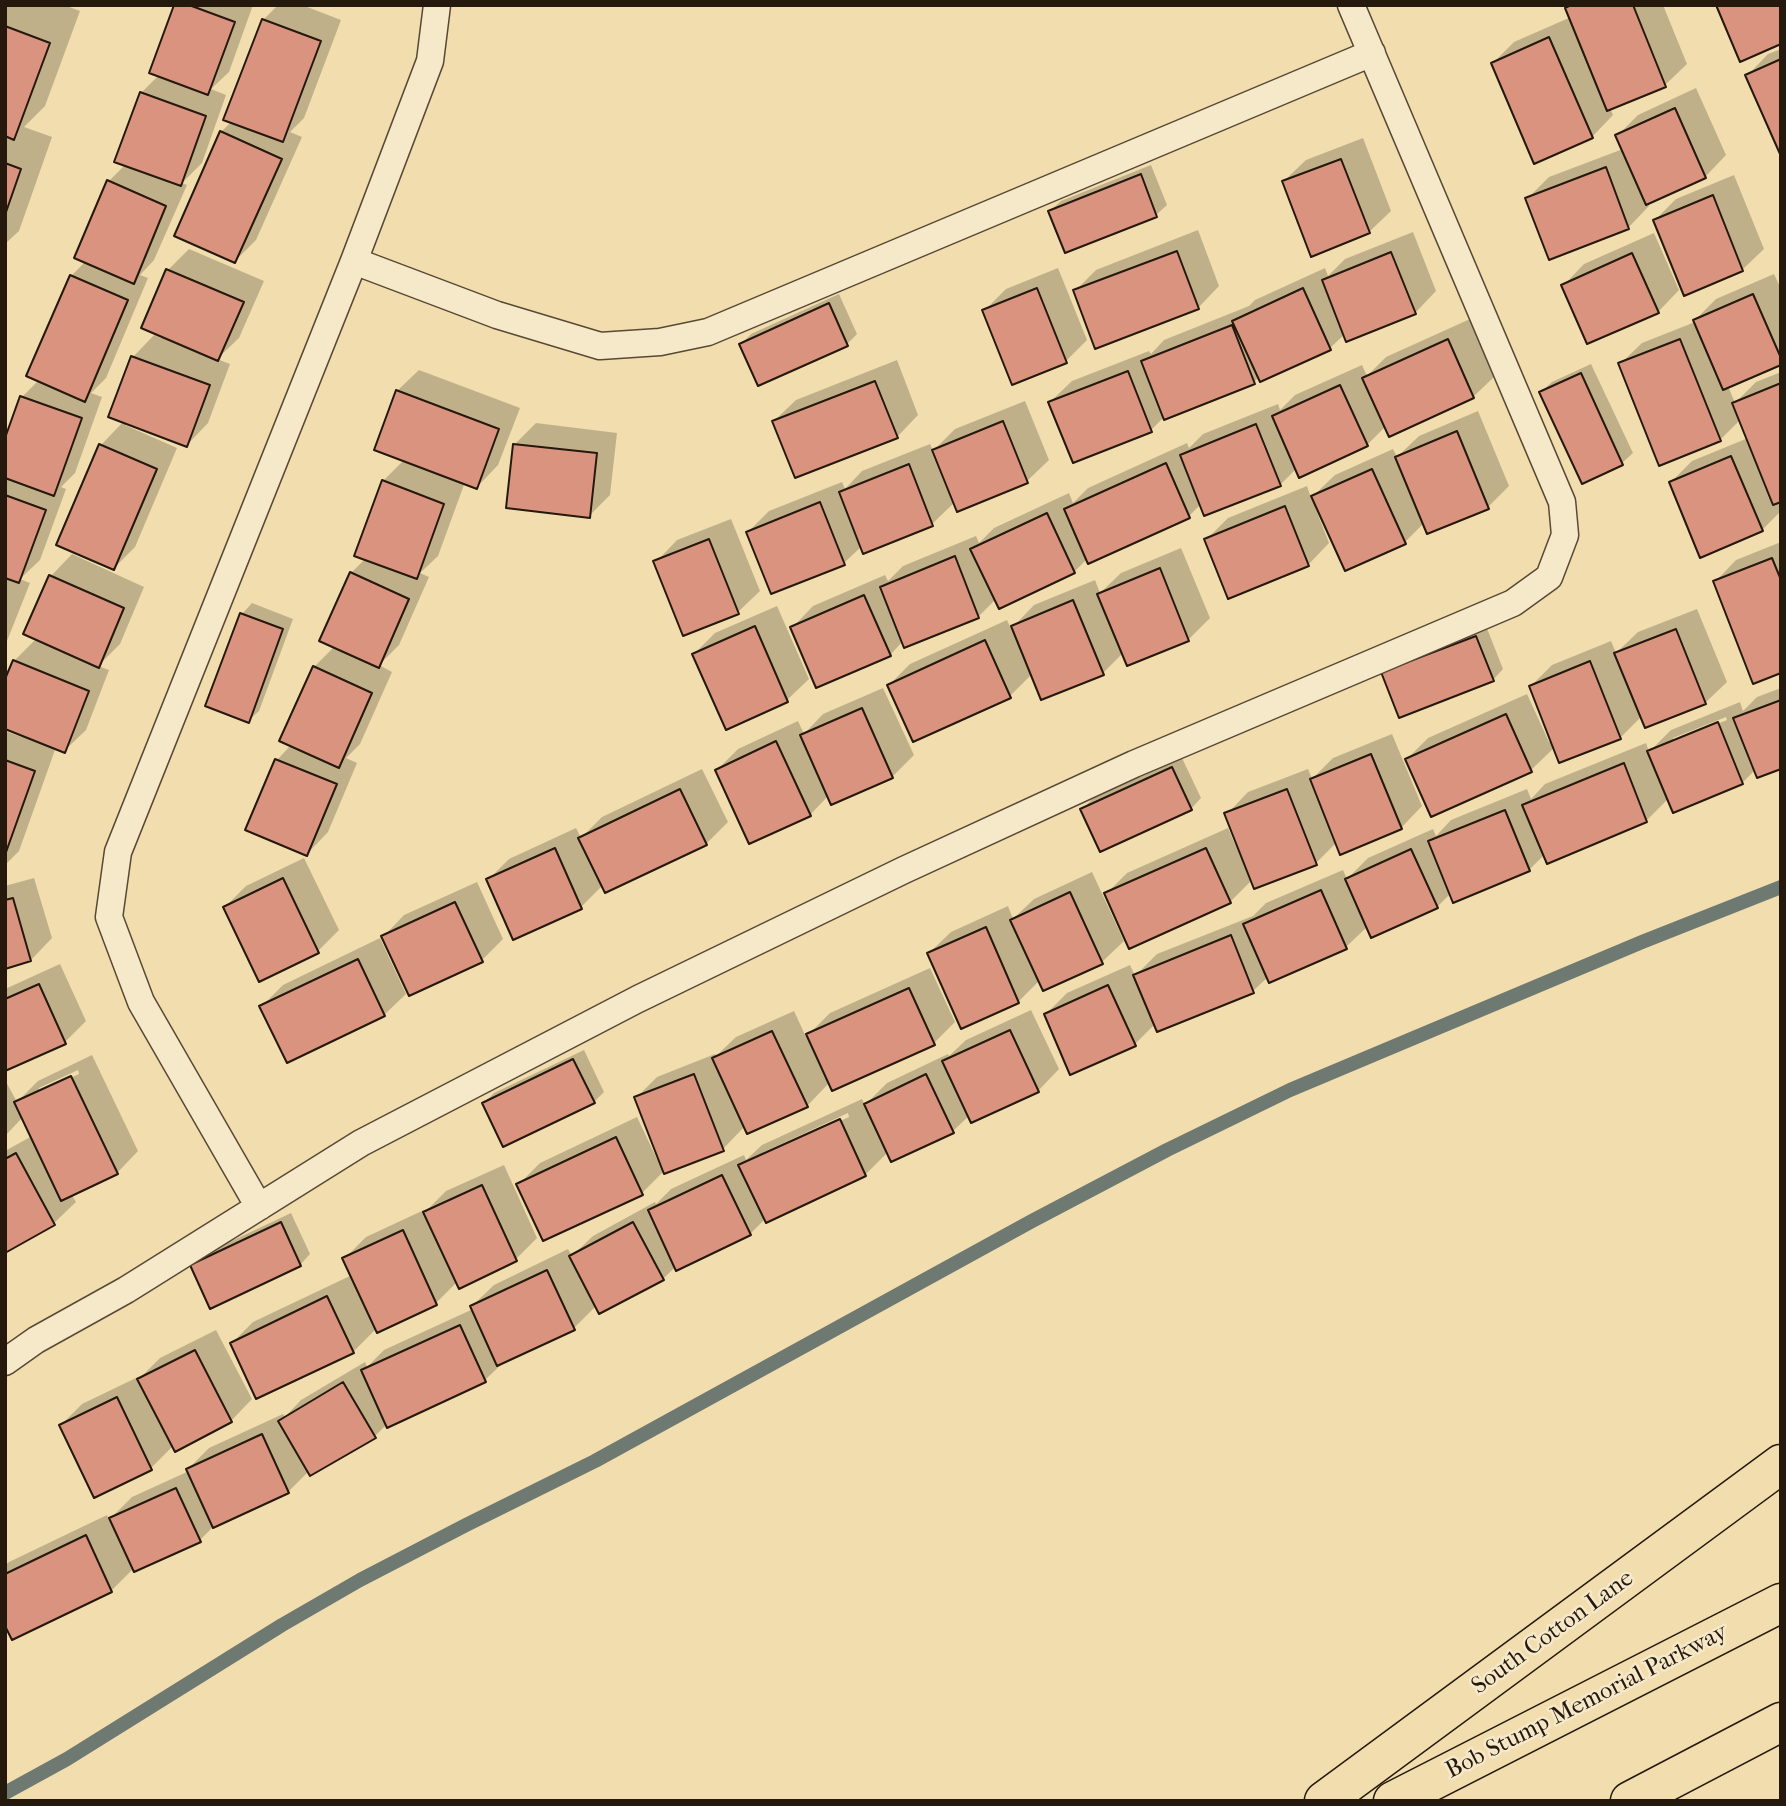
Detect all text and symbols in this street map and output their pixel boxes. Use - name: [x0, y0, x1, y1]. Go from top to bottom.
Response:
- street label: South Cotton Lane: [1467, 1565, 1639, 1701]
- street label: Bob Stump Memorial Parkway: [1441, 1618, 1733, 1786]

